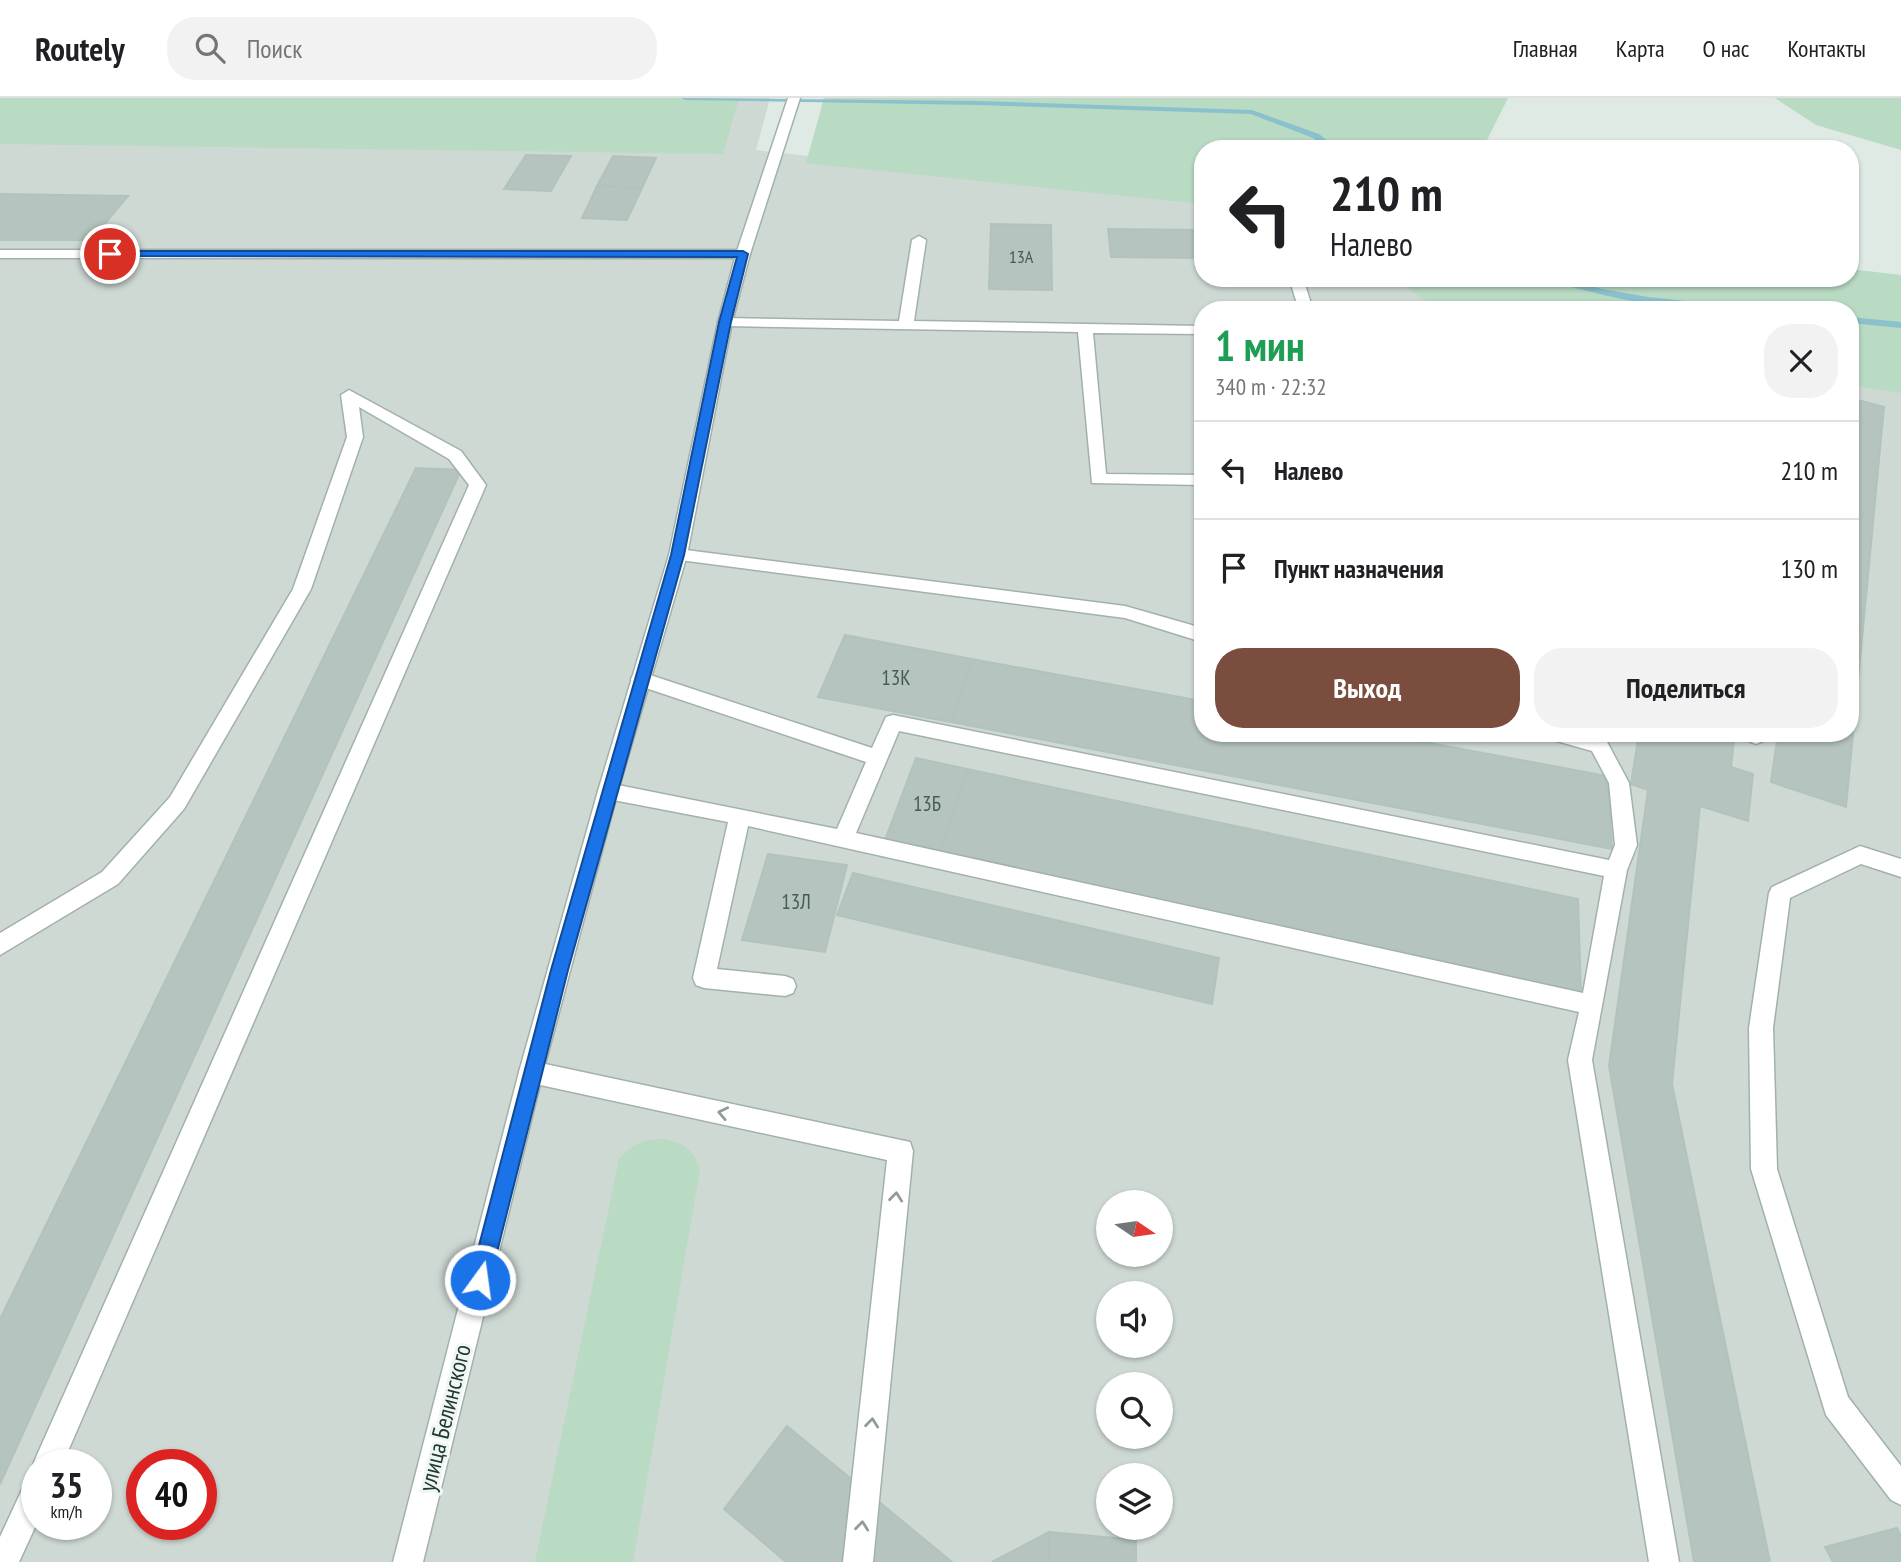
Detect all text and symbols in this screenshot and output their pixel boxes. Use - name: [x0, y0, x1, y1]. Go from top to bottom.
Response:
- search box: [167, 17, 657, 80]
- text: Routely: [35, 27, 125, 70]
- icon: search: [191, 29, 229, 67]
- text: Поиск: [247, 32, 302, 65]
- text: Главная: [1513, 33, 1578, 64]
- text: Карта: [1616, 33, 1665, 64]
- text: О нас: [1703, 33, 1749, 64]
- text: Контакты: [1787, 33, 1866, 64]
- text: 210 m: [1330, 161, 1443, 225]
- icon: left: [1215, 168, 1306, 259]
- text: Налево: [1330, 223, 1413, 265]
- pin: [80, 224, 140, 284]
- icon: arrive: [91, 235, 129, 273]
- house number: 13А: [1009, 245, 1034, 268]
- text: 1 мин: [1215, 318, 1305, 373]
- button: close: [1764, 324, 1838, 398]
- text: 340 m · 22:32: [1215, 372, 1327, 401]
- icon: left: [1215, 451, 1253, 489]
- text: Налево: [1274, 454, 1343, 487]
- text: 210 m: [1780, 454, 1838, 487]
- icon: arrive: [1215, 549, 1253, 587]
- text: Пункт назначения: [1274, 552, 1444, 585]
- text: 130 m: [1780, 552, 1838, 585]
- button: Выход: [1215, 648, 1520, 728]
- button: Поделиться: [1534, 648, 1838, 728]
- house number: 13К: [881, 664, 911, 691]
- house number: 13Б: [913, 790, 941, 817]
- house number: 13Л: [781, 888, 811, 915]
- one-way arrow: [717, 1107, 729, 1122]
- north arrow: [1096, 1190, 1172, 1267]
- map controls: [1096, 1190, 1173, 1540]
- one-way arrow: [888, 1191, 903, 1202]
- position arrow: [443, 1243, 517, 1317]
- button: sound: [1096, 1281, 1173, 1358]
- street label: улица Белинского: [411, 1341, 478, 1495]
- button: search: [1096, 1372, 1173, 1449]
- one-way arrow: [865, 1417, 880, 1429]
- speed limit sign: 40: [126, 1449, 217, 1540]
- text: 35: [50, 1462, 83, 1508]
- button: layers: [1096, 1463, 1173, 1540]
- text: km/h: [51, 1500, 82, 1523]
- one-way arrow: [854, 1521, 869, 1532]

